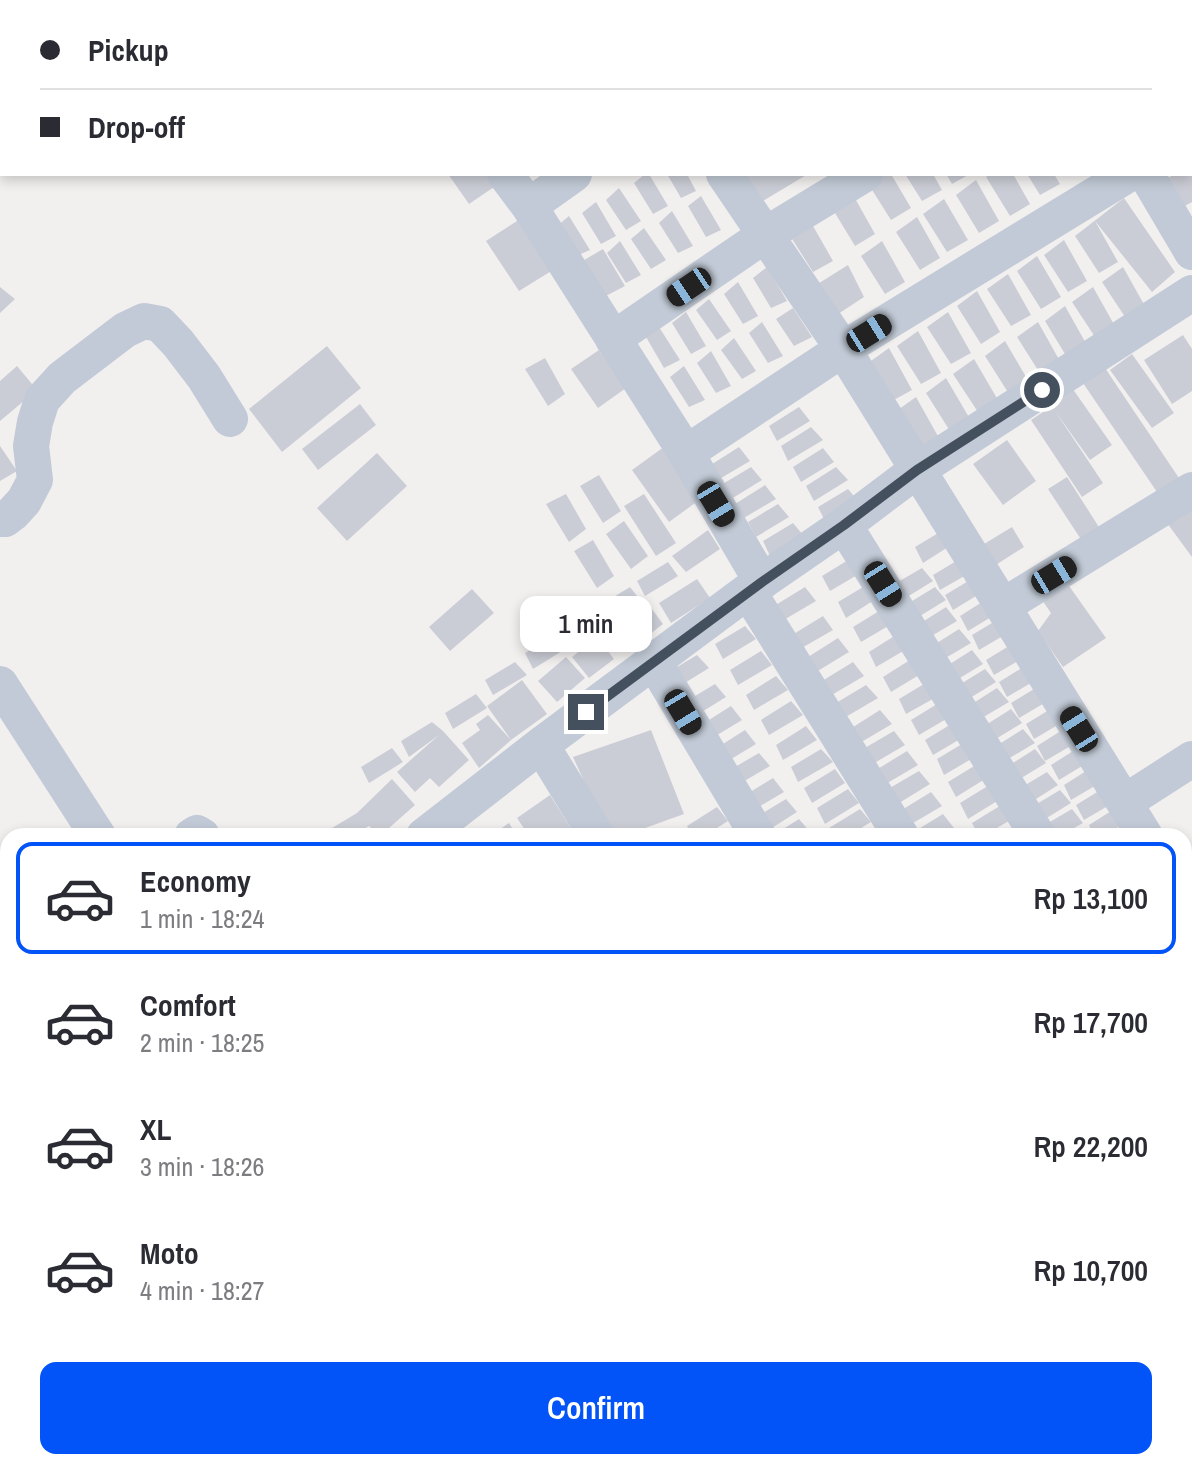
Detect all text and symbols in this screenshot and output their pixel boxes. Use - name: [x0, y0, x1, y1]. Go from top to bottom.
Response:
- text: Pickup: [88, 30, 169, 70]
- text: Drop-off: [88, 107, 185, 147]
- car: [662, 264, 716, 310]
- car: [842, 310, 896, 356]
- route start: [1024, 372, 1060, 408]
- car: [693, 477, 739, 531]
- car: [1027, 552, 1081, 598]
- car: [860, 557, 906, 611]
- callout: 1 min: [520, 596, 652, 652]
- text: 1 min: [559, 606, 613, 641]
- car: [660, 685, 706, 739]
- route end: [568, 694, 604, 730]
- car: [1056, 702, 1102, 756]
- text: Economy: [140, 861, 251, 901]
- icon: car: [44, 862, 116, 934]
- text: Rp 13,100: [1034, 878, 1148, 918]
- text: 1 min · 18:24: [140, 901, 264, 936]
- text: Comfort: [140, 985, 236, 1025]
- icon: car: [44, 986, 116, 1058]
- text: Rp 17,700: [1034, 1002, 1148, 1042]
- text: 2 min · 18:25: [140, 1025, 264, 1060]
- text: XL: [140, 1109, 171, 1149]
- icon: car: [44, 1110, 116, 1182]
- text: Rp 22,200: [1034, 1126, 1148, 1166]
- text: 3 min · 18:26: [140, 1149, 264, 1184]
- text: Moto: [140, 1233, 199, 1273]
- icon: car: [44, 1234, 116, 1306]
- text: Rp 10,700: [1034, 1250, 1148, 1290]
- text: 4 min · 18:27: [140, 1273, 264, 1308]
- button: Confirm: [40, 1362, 1152, 1454]

